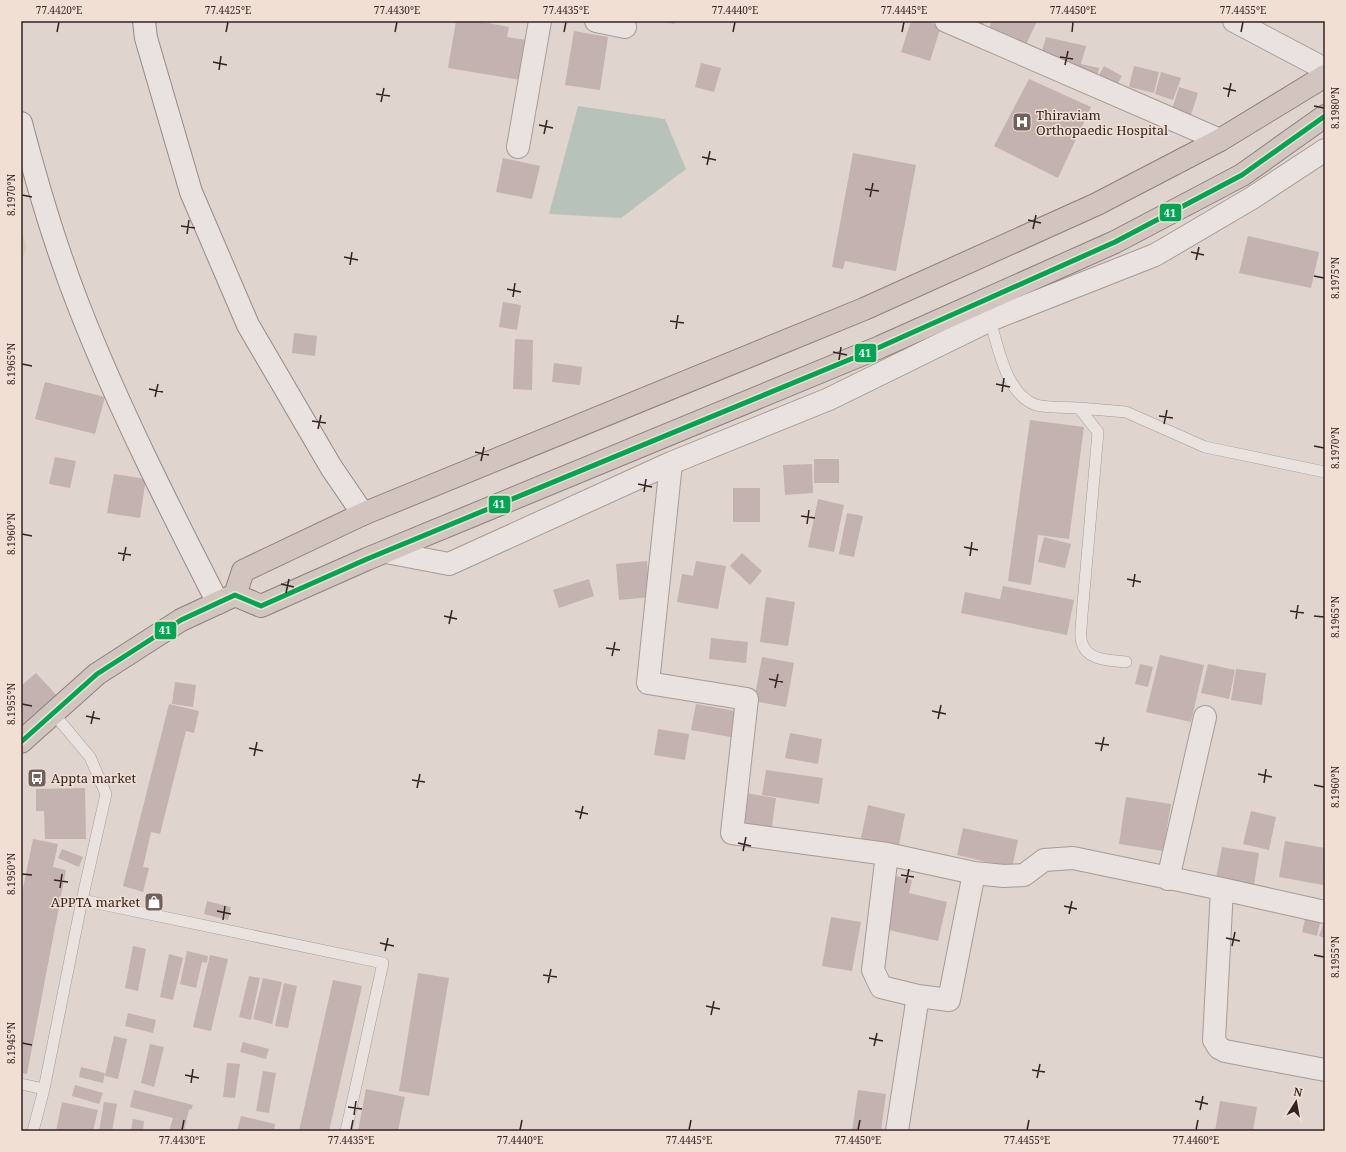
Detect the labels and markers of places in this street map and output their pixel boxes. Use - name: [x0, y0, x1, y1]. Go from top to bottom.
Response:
- place label: Thiraviam Orthopaedic Hospital: [1036, 106, 1168, 139]
- hospital icon: Thiraviam Orthopaedic Hospital: [1011, 111, 1033, 133]
- bus stop icon: Appta market: [26, 767, 48, 789]
- place label: Appta market: [51, 769, 136, 787]
- shop icon: APPTA market: [143, 891, 165, 913]
- place label: APPTA market: [51, 893, 140, 911]

